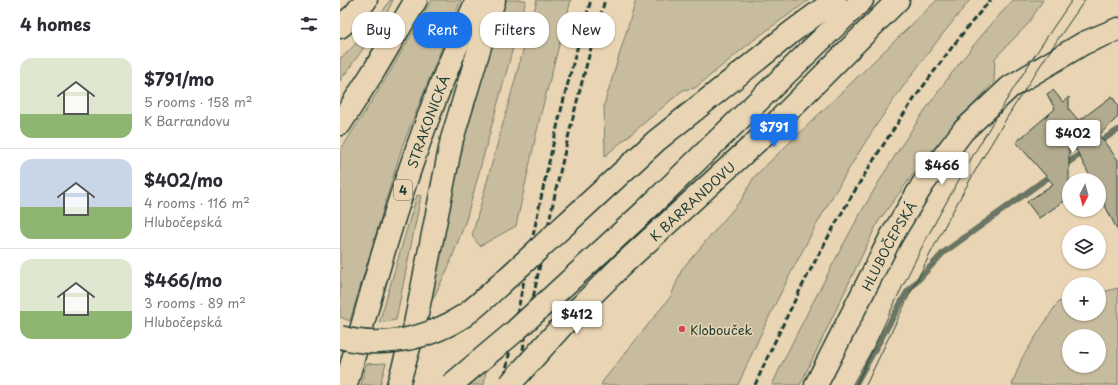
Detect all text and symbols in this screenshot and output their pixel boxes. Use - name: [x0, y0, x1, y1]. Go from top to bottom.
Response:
- text: 4 homes: [20, 11, 91, 37]
- chip: Buy: [352, 12, 405, 48]
- chip: Rent: [413, 12, 472, 48]
- chip: Filters: [480, 12, 549, 48]
- chip: New: [557, 12, 615, 48]
- icon: filters: [298, 13, 320, 35]
- text: $791/mo: [144, 66, 214, 92]
- street label: STRAKONICKÁ: [401, 72, 453, 170]
- icon: home: [52, 74, 100, 122]
- text: 5 rooms · 158 m²: [144, 92, 252, 111]
- text: K Barrandovu: [144, 111, 230, 130]
- pin: $791: [750, 114, 798, 148]
- text: $791: [760, 117, 788, 136]
- pin: $402: [1049, 120, 1097, 154]
- text: $402: [1055, 123, 1091, 142]
- pin: $466: [918, 152, 966, 186]
- text: $466: [925, 155, 959, 174]
- street label: K BARRANDOVU: [645, 157, 739, 245]
- text: $402/mo: [144, 167, 223, 193]
- north arrow: [1062, 173, 1106, 217]
- map controls: [1062, 173, 1106, 373]
- icon: home: [52, 175, 100, 223]
- road number: 4: [394, 180, 412, 200]
- text: 4 rooms · 116 m²: [144, 193, 250, 212]
- street label: HLUBOČEPSKÁ: [856, 197, 920, 293]
- text: Hlubočepská: [144, 212, 222, 231]
- button: layers: [1062, 225, 1106, 269]
- text: $466/mo: [144, 267, 222, 293]
- icon: home: [52, 275, 100, 323]
- button: +: [1062, 277, 1106, 321]
- text: 3 rooms · 89 m²: [144, 293, 246, 312]
- pin: $412: [553, 301, 601, 335]
- text: $412: [561, 304, 593, 323]
- text: Hlubočepská: [144, 312, 222, 331]
- place label: Klobouček: [690, 320, 753, 339]
- marker: Klobouček: [677, 324, 687, 334]
- button: −: [1062, 329, 1106, 373]

